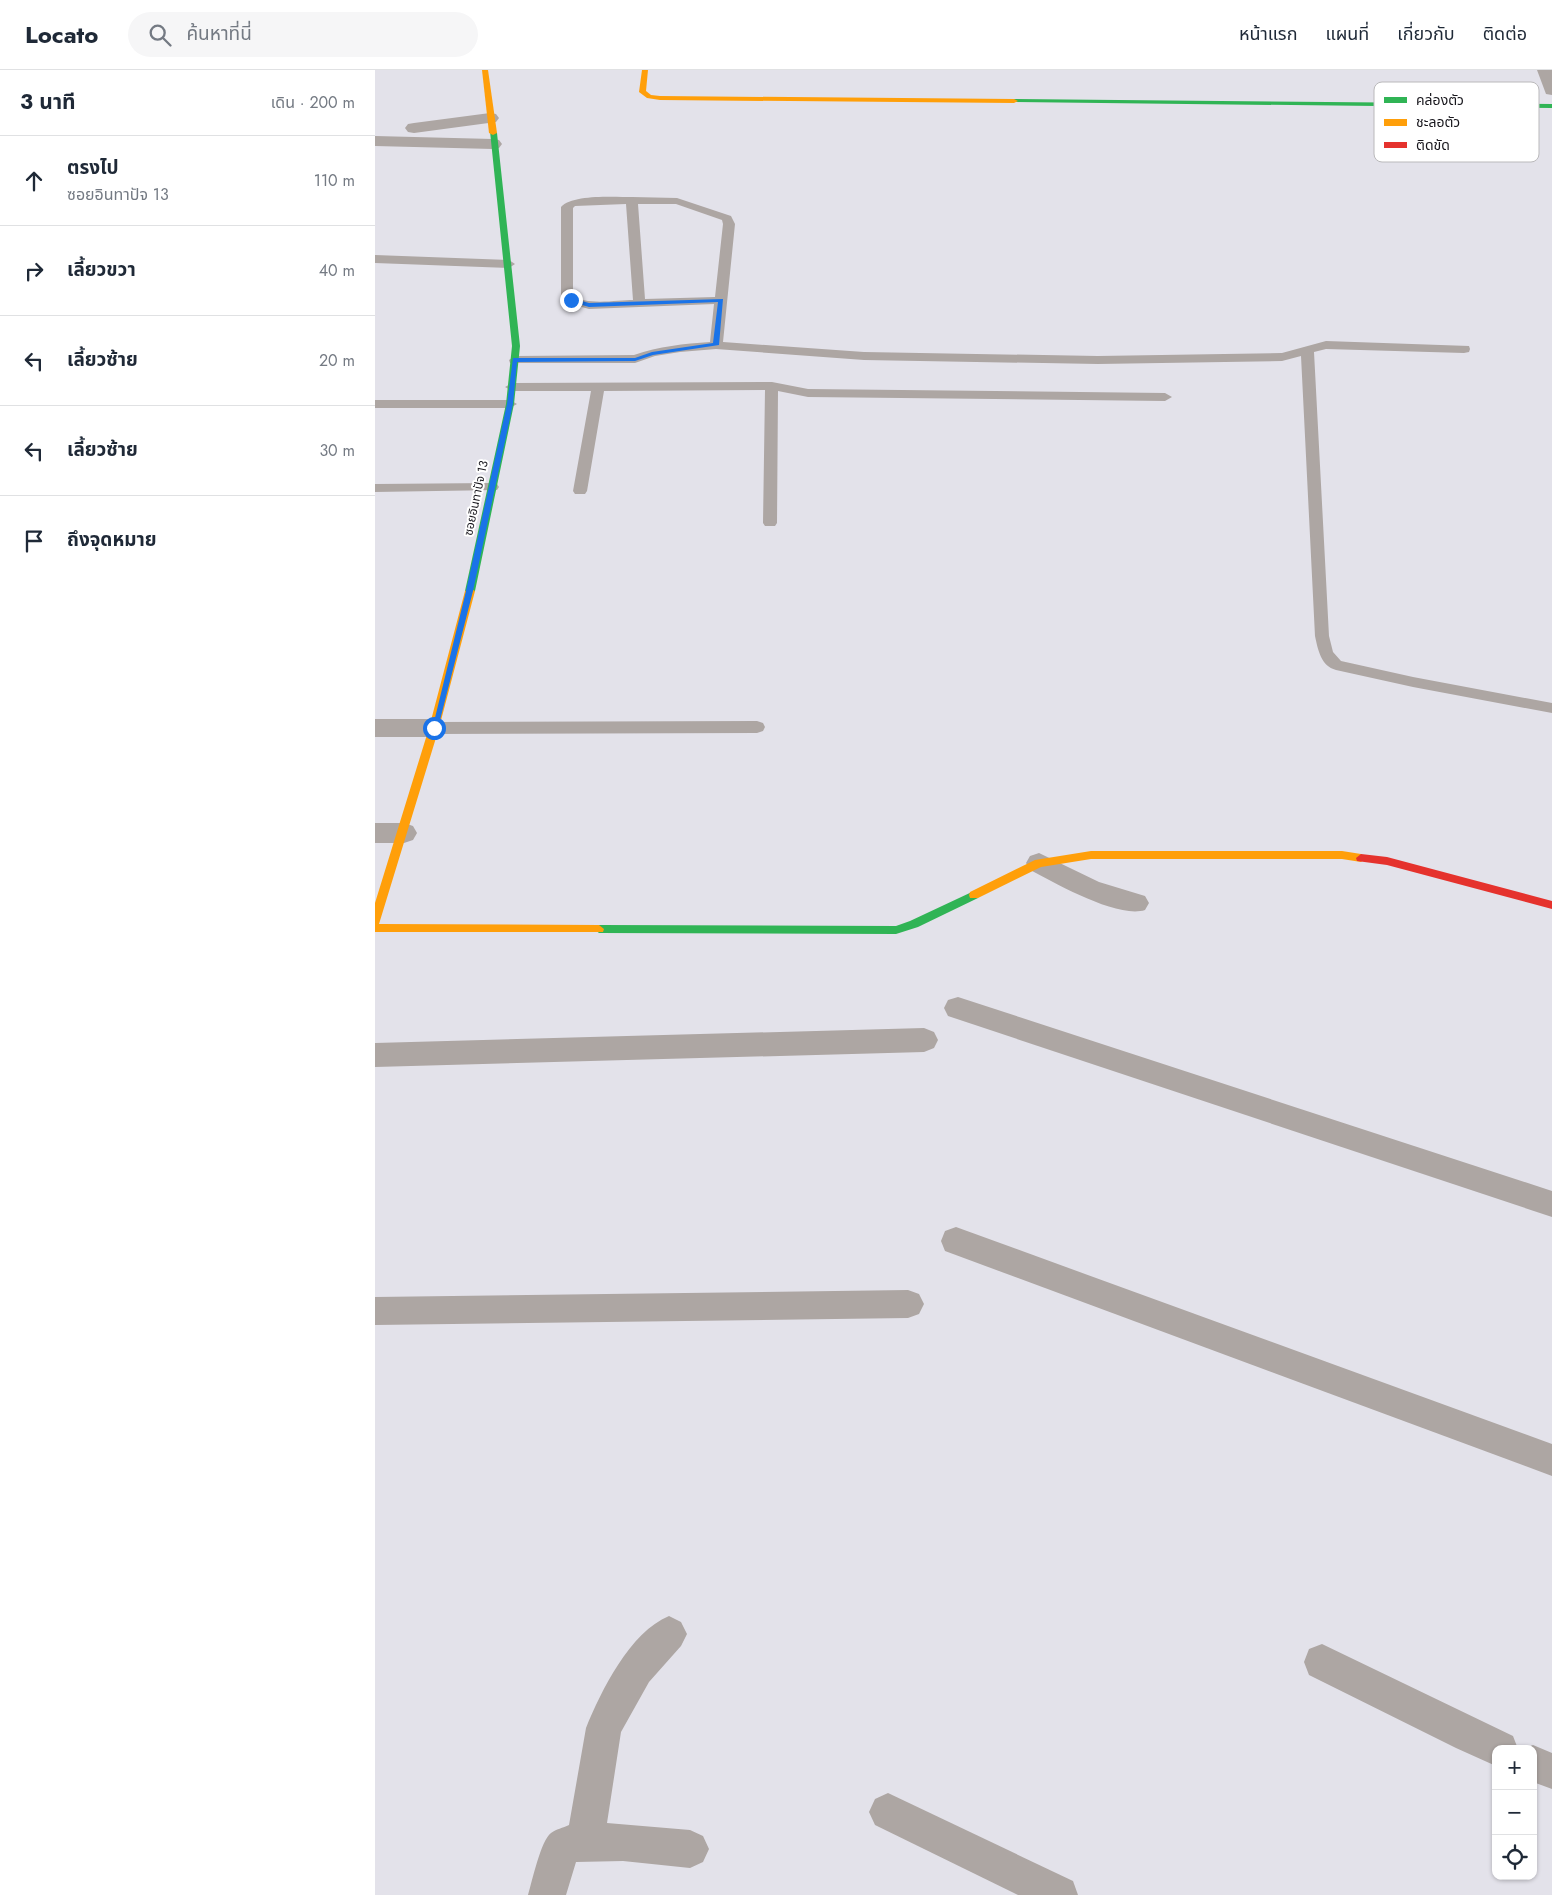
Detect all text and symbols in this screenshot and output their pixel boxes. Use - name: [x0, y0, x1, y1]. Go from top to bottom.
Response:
- search box: [128, 12, 478, 57]
- text: Locato: [25, 17, 98, 52]
- text: ค้นหาที่นี่: [186, 20, 252, 47]
- icon: search: [146, 21, 174, 49]
- text: หน้าแรก: [1239, 21, 1297, 47]
- text: แผนที่: [1325, 21, 1369, 47]
- text: เกี่ยวกับ: [1397, 21, 1455, 47]
- text: ติดต่อ: [1483, 21, 1527, 47]
- legend: [1374, 82, 1539, 162]
- text: 3 นาที: [20, 87, 76, 117]
- text: คล่องตัว: [1416, 90, 1464, 110]
- text: เดิน · 200 m: [271, 91, 355, 114]
- text: ชะลอตัว: [1416, 112, 1460, 132]
- text: ติดขัด: [1416, 135, 1450, 155]
- text: ตรงไป: [67, 154, 119, 181]
- icon: ahead: [20, 167, 48, 195]
- text: 110 m: [314, 169, 355, 192]
- text: ซอยอินทาปัจ 13: [67, 183, 169, 206]
- text: เลี้ยวขวา: [67, 256, 136, 283]
- icon: right: [20, 257, 48, 285]
- text: 40 m: [319, 259, 355, 282]
- route end: [560, 289, 583, 312]
- text: เลี้ยวซ้าย: [67, 346, 138, 373]
- icon: left: [20, 347, 48, 375]
- text: 20 m: [319, 349, 355, 372]
- text: เลี้ยวซ้าย: [67, 436, 138, 463]
- icon: left: [20, 437, 48, 465]
- text: 30 m: [319, 439, 355, 462]
- street label: ซอยอินทาปัจ 13: [459, 458, 493, 537]
- text: ถึงจุดหมาย: [67, 526, 157, 553]
- icon: arrive: [20, 527, 48, 555]
- route start: [423, 717, 446, 740]
- map controls: [1492, 1745, 1537, 1880]
- button: +: [1492, 1745, 1537, 1790]
- button: −: [1492, 1790, 1537, 1835]
- button: locate: [1492, 1835, 1537, 1880]

